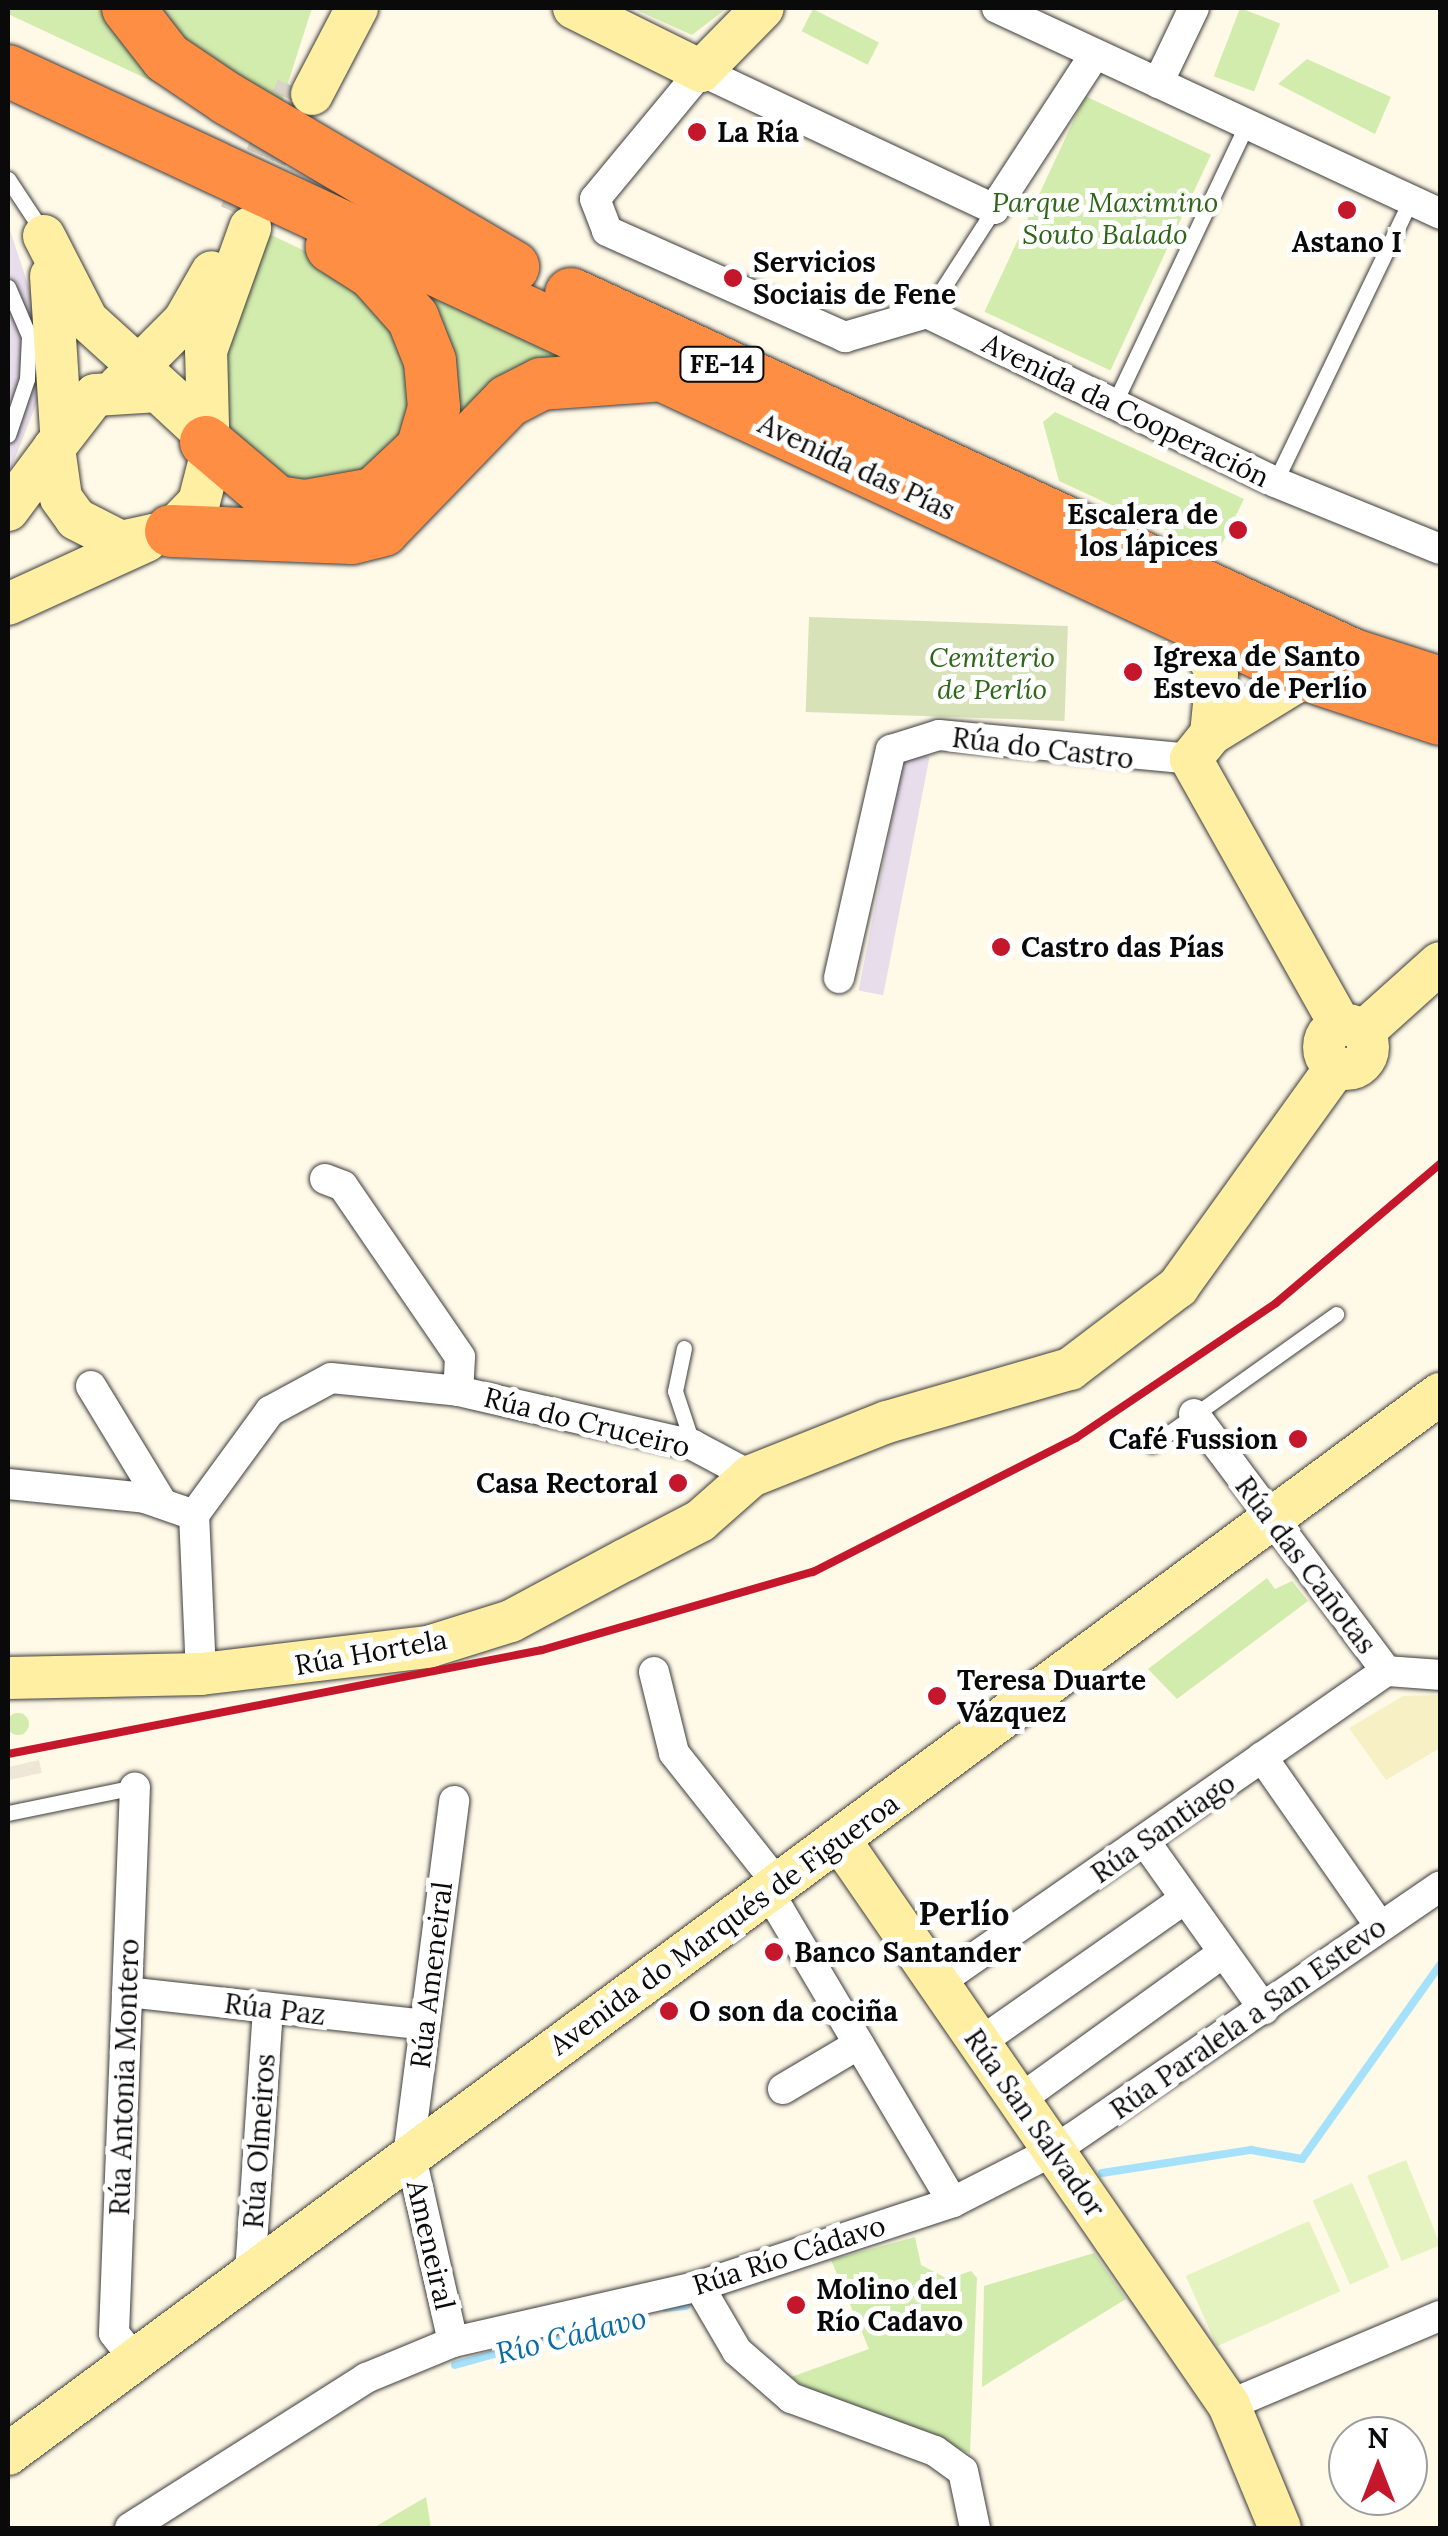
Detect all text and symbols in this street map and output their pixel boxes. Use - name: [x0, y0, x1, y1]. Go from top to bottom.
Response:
- place label: La Ría: [717, 115, 799, 149]
- marker: La Ría: [686, 121, 708, 143]
- park label: Parque Maximino Souto Balado: [992, 185, 1218, 251]
- marker: Astano I: [1336, 199, 1358, 221]
- place label: Astano I: [1292, 225, 1402, 259]
- place label: Servicios Sociais de Fene: [753, 245, 956, 311]
- marker: Servicios Sociais de Fene: [722, 267, 744, 289]
- street label: Avenida da Cooperación: [977, 326, 1275, 494]
- road number: FE-14: [677, 344, 767, 384]
- street label: Avenida das Pías: [753, 407, 961, 527]
- place label: Escalera de los lápices: [1067, 497, 1218, 563]
- marker: Escalera de los lápices: [1227, 519, 1249, 541]
- place label: Igrexa de Santo Estevo de Perlío: [1153, 639, 1367, 705]
- park label: Cemiterio de Perlío: [929, 640, 1055, 706]
- marker: Igrexa de Santo Estevo de Perlío: [1122, 661, 1144, 683]
- street label: Rúa do Castro: [950, 720, 1136, 776]
- place label: Castro das Pías: [1021, 930, 1224, 964]
- marker: Castro das Pías: [990, 936, 1012, 958]
- street label: Rúa do Cruceiro: [481, 1380, 693, 1464]
- place label: Café Fussion: [1108, 1422, 1278, 1456]
- marker: Café Fussion: [1287, 1428, 1309, 1450]
- place label: Casa Rectoral: [476, 1466, 658, 1500]
- street label: Rúa das Cañotas: [1228, 1470, 1384, 1660]
- marker: Casa Rectoral: [667, 1472, 689, 1494]
- street label: Rúa Hortela: [292, 1622, 450, 1682]
- place label: Teresa Duarte Vázquez: [957, 1663, 1146, 1729]
- marker: Teresa Duarte Vázquez: [926, 1685, 948, 1707]
- street label: Rúa Santiago: [1085, 1766, 1241, 1890]
- street label: Avenida do Marqués de Figueroa: [543, 1786, 905, 2062]
- street label: Rúa Ameneiral: [403, 1880, 459, 2070]
- district label: Perlío: [919, 1895, 1009, 1933]
- street label: Rúa Paralela a San Estevo: [1104, 1910, 1392, 2126]
- place label: Banco Santander: [794, 1935, 1021, 1969]
- street label: Rúa Antonia Montero: [102, 1938, 146, 2216]
- marker: Banco Santander: [763, 1941, 785, 1963]
- street label: Rúa Paz: [223, 1986, 327, 2032]
- place label: O son da cociña: [689, 1994, 898, 2028]
- marker: O son da cociña: [658, 2000, 680, 2022]
- street label: Rúa San Salvador: [958, 2022, 1112, 2224]
- street label: Rúa Olmeiros: [236, 2052, 282, 2230]
- street label: Ameneiral: [400, 2177, 462, 2313]
- street label: Rúa Río Cádavo: [688, 2208, 890, 2302]
- place label: Molino del Río Cadavo: [816, 2272, 963, 2338]
- marker: Molino del Río Cadavo: [785, 2294, 807, 2316]
- water label: Río Cádavo: [492, 2299, 650, 2371]
- north arrow: [1328, 2416, 1428, 2516]
- text: N: [1367, 2420, 1389, 2456]

